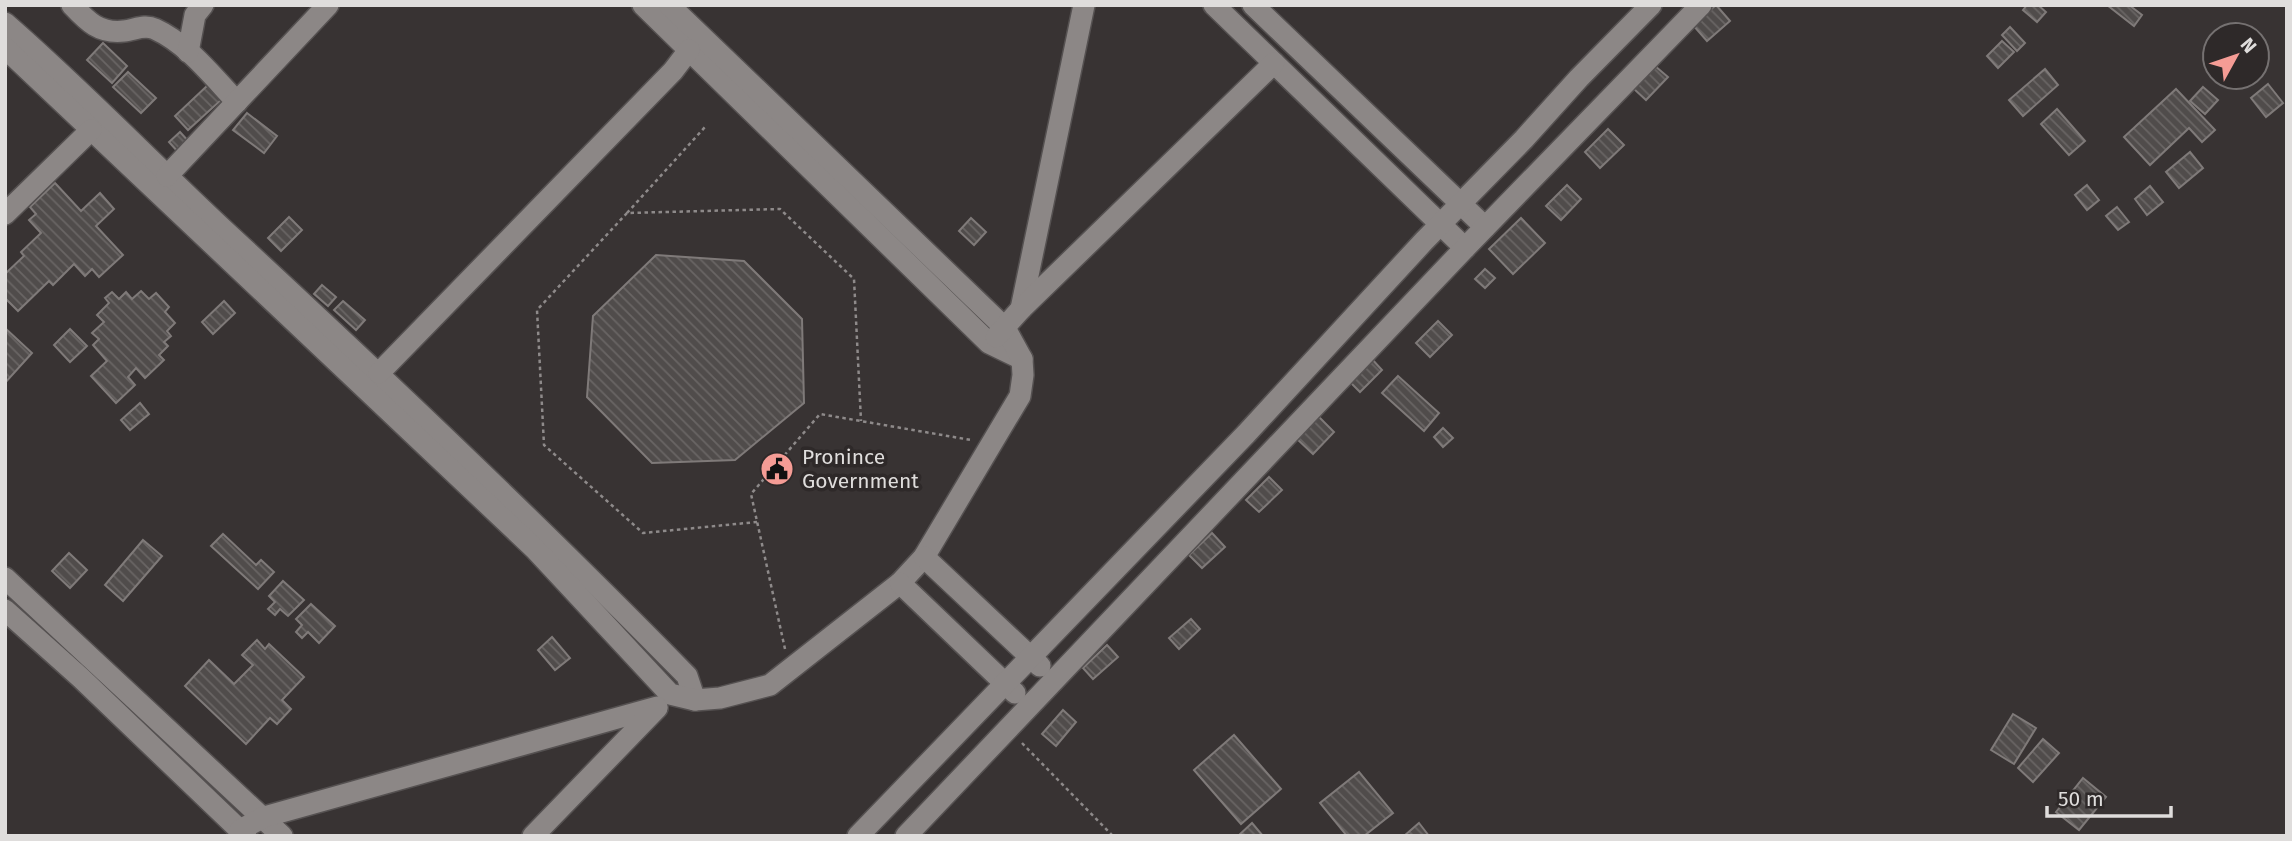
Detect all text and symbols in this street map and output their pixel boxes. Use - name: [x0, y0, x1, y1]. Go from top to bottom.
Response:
- north arrow: [2201, 21, 2271, 91]
- text: N: [2236, 33, 2262, 58]
- place label: Pronince Government: [802, 444, 919, 494]
- public building icon: Pronince Government: [758, 450, 796, 488]
- scale bar: [2047, 774, 2171, 818]
- text: 50 m: [2058, 786, 2104, 812]

